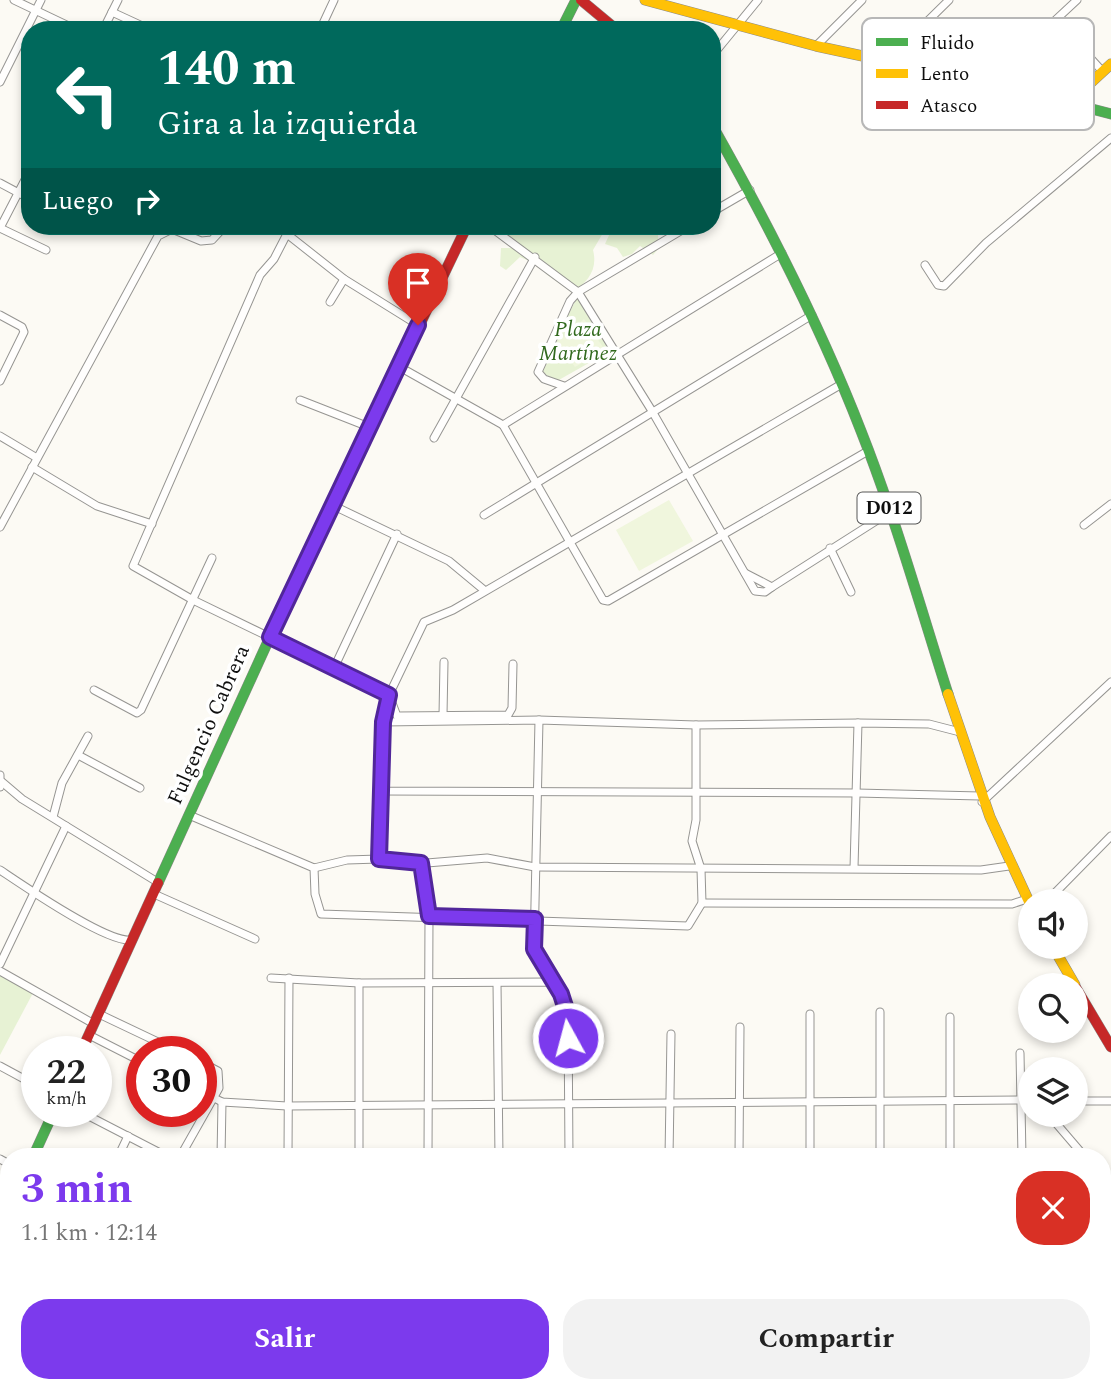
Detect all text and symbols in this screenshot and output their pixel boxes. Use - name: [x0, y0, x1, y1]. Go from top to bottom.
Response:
- legend: [862, 18, 1094, 130]
- text: Fluido: [920, 29, 974, 58]
- text: 140 m: [157, 32, 296, 107]
- icon: left: [42, 49, 133, 140]
- text: Lento: [920, 60, 969, 89]
- text: Atasco: [920, 92, 977, 121]
- text: Gira a la izquierda: [157, 100, 418, 149]
- text: Luego: [42, 181, 114, 221]
- icon: right: [128, 182, 166, 220]
- pin: [388, 253, 448, 325]
- icon: arrive: [399, 264, 437, 302]
- park label: Plaza Martínez: [539, 314, 617, 370]
- road number: D012: [858, 492, 920, 524]
- street label: Fulgencio Cabrera: [159, 639, 259, 810]
- map controls: [1018, 889, 1088, 1127]
- button: sound: [1018, 889, 1088, 959]
- button: search: [1018, 973, 1088, 1043]
- position arrow: [531, 1001, 605, 1075]
- speed limit sign: 30: [126, 1036, 217, 1127]
- text: 22: [47, 1046, 86, 1099]
- button: layers: [1018, 1057, 1088, 1127]
- text: km/h: [46, 1085, 87, 1112]
- text: 3 min: [21, 1158, 133, 1221]
- button: close: [1016, 1171, 1090, 1245]
- text: 1.1 km · 12:14: [21, 1216, 157, 1251]
- button: Salir: [21, 1299, 549, 1379]
- button: Compartir: [563, 1299, 1090, 1379]

